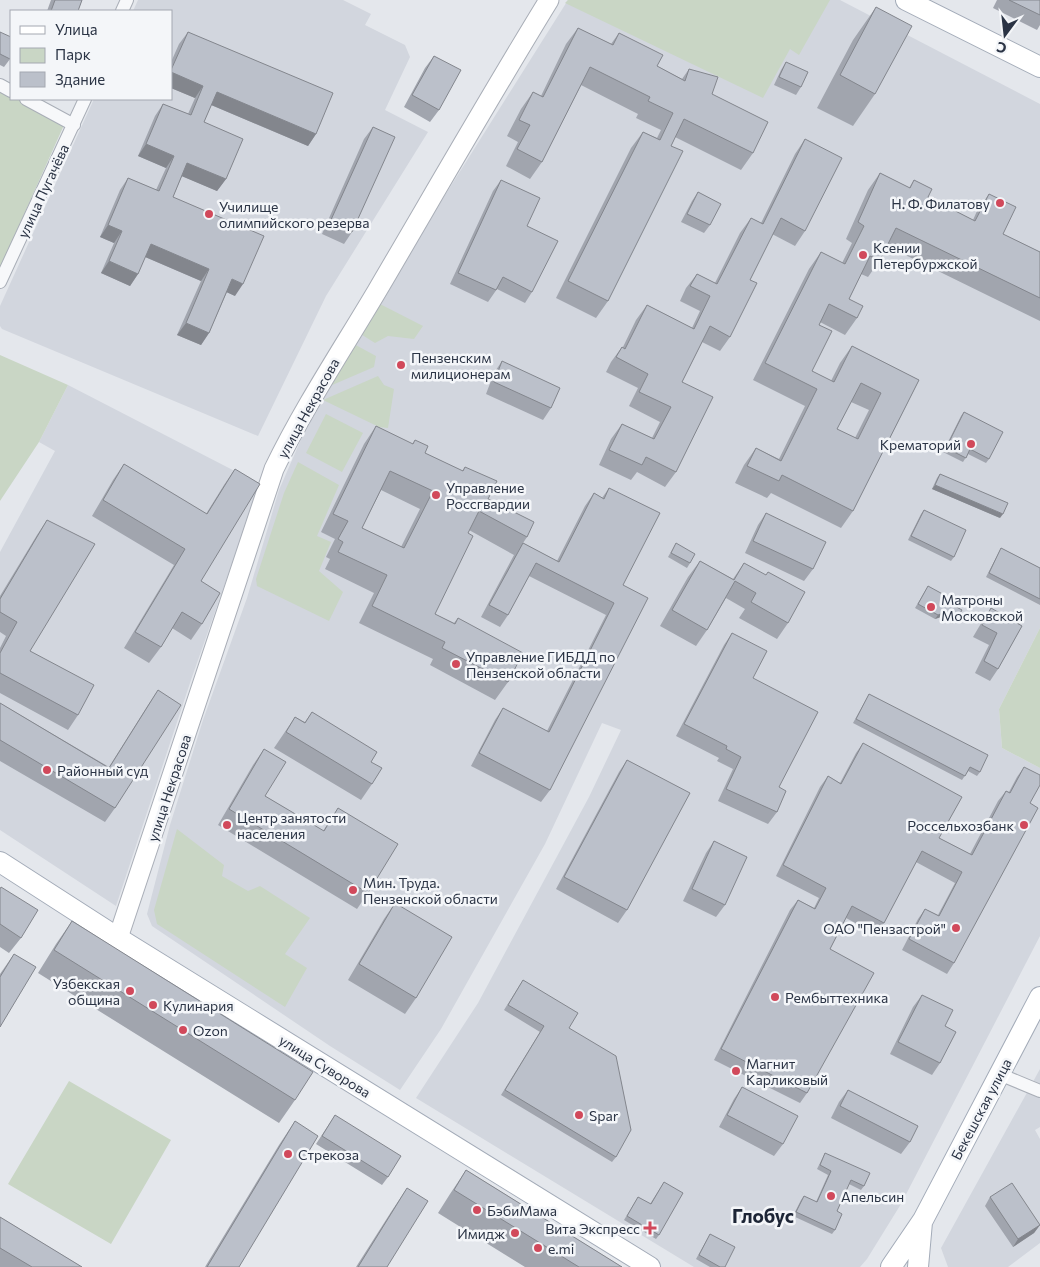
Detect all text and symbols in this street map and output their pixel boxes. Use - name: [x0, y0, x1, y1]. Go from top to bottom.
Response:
- legend: [10, 10, 172, 100]
- north arrow: [980, 10, 1030, 60]
- text: Улица: [55, 20, 97, 38]
- text: С: [995, 39, 1008, 57]
- text: Парк: [55, 45, 91, 63]
- text: Здание: [55, 70, 105, 88]
- street label: улица Пугачёва: [14, 141, 72, 241]
- place label: Н. Ф. Филатову: [891, 195, 990, 212]
- marker: Н. Ф. Филатову: [994, 197, 1006, 209]
- place label: Училище олимпийского резерва: [219, 198, 370, 231]
- marker: Училище олимпийского резерва: [203, 208, 215, 220]
- place label: Ксении Петербуржской: [873, 239, 978, 272]
- marker: Ксении Петербуржской: [857, 249, 869, 261]
- place label: Пензенским милиционерам: [411, 349, 510, 382]
- street label: улица Некрасова: [273, 355, 343, 461]
- marker: Пензенским милиционерам: [395, 359, 407, 371]
- place label: Крематорий: [880, 436, 961, 453]
- marker: Крематорий: [965, 438, 977, 450]
- place label: Управление Россгвардии: [446, 479, 530, 512]
- marker: Управление Россгвардии: [430, 489, 442, 501]
- place label: Матроны Московской: [941, 591, 1023, 624]
- marker: Матроны Московской: [925, 601, 937, 613]
- place label: Управление ГИБДД по Пензенской области: [466, 648, 615, 681]
- marker: Управление ГИБДД по Пензенской области: [450, 658, 462, 670]
- street label: улица Некрасова: [144, 732, 194, 844]
- place label: Районный суд: [57, 762, 148, 779]
- marker: Районный суд: [41, 764, 53, 776]
- place label: Центр занятости населения: [237, 809, 346, 842]
- place label: Россельхозбанк: [907, 817, 1015, 834]
- marker: Центр занятости населения: [221, 819, 233, 831]
- marker: Россельхозбанк: [1018, 819, 1030, 831]
- place label: Мин. Труда. Пензенской области: [363, 874, 498, 907]
- marker: Мин. Труда. Пензенской области: [347, 884, 359, 896]
- place label: ОАО "Пензастрой": [823, 920, 946, 937]
- marker: ОАО "Пензастрой": [950, 922, 962, 934]
- place label: Узбекская община: [53, 975, 120, 1008]
- marker: Узбекская община: [124, 985, 136, 997]
- place label: Рембыттехника: [785, 989, 888, 1006]
- marker: Рембыттехника: [769, 991, 781, 1003]
- place label: Кулинария: [163, 997, 234, 1014]
- marker: Кулинария: [147, 999, 159, 1011]
- place label: Ozon: [193, 1022, 228, 1039]
- marker: Ozon: [177, 1024, 189, 1036]
- street label: улица Суворова: [276, 1031, 374, 1101]
- place label: Магнит Карликовый: [746, 1055, 828, 1088]
- street label: Бекешская улица: [947, 1055, 1015, 1163]
- marker: Магнит Карликовый: [730, 1065, 742, 1077]
- place label: Spar: [589, 1107, 619, 1124]
- marker: Spar: [573, 1109, 585, 1121]
- place label: Стрекоза: [298, 1146, 359, 1163]
- marker: Стрекоза: [282, 1148, 294, 1160]
- place label: Апельсин: [841, 1188, 904, 1205]
- marker: Апельсин: [825, 1190, 837, 1202]
- place label: БэбиМама: [487, 1202, 557, 1219]
- marker: БэбиМама: [471, 1204, 483, 1216]
- district label: Глобус: [732, 1204, 794, 1227]
- place label: Вита Экспресс: [545, 1220, 640, 1237]
- marker: Вита Экспресс: [644, 1222, 656, 1234]
- place label: Имидж: [457, 1225, 505, 1242]
- marker: Имидж: [509, 1227, 521, 1239]
- place label: e.mi: [548, 1240, 574, 1257]
- marker: e.mi: [532, 1242, 544, 1254]

